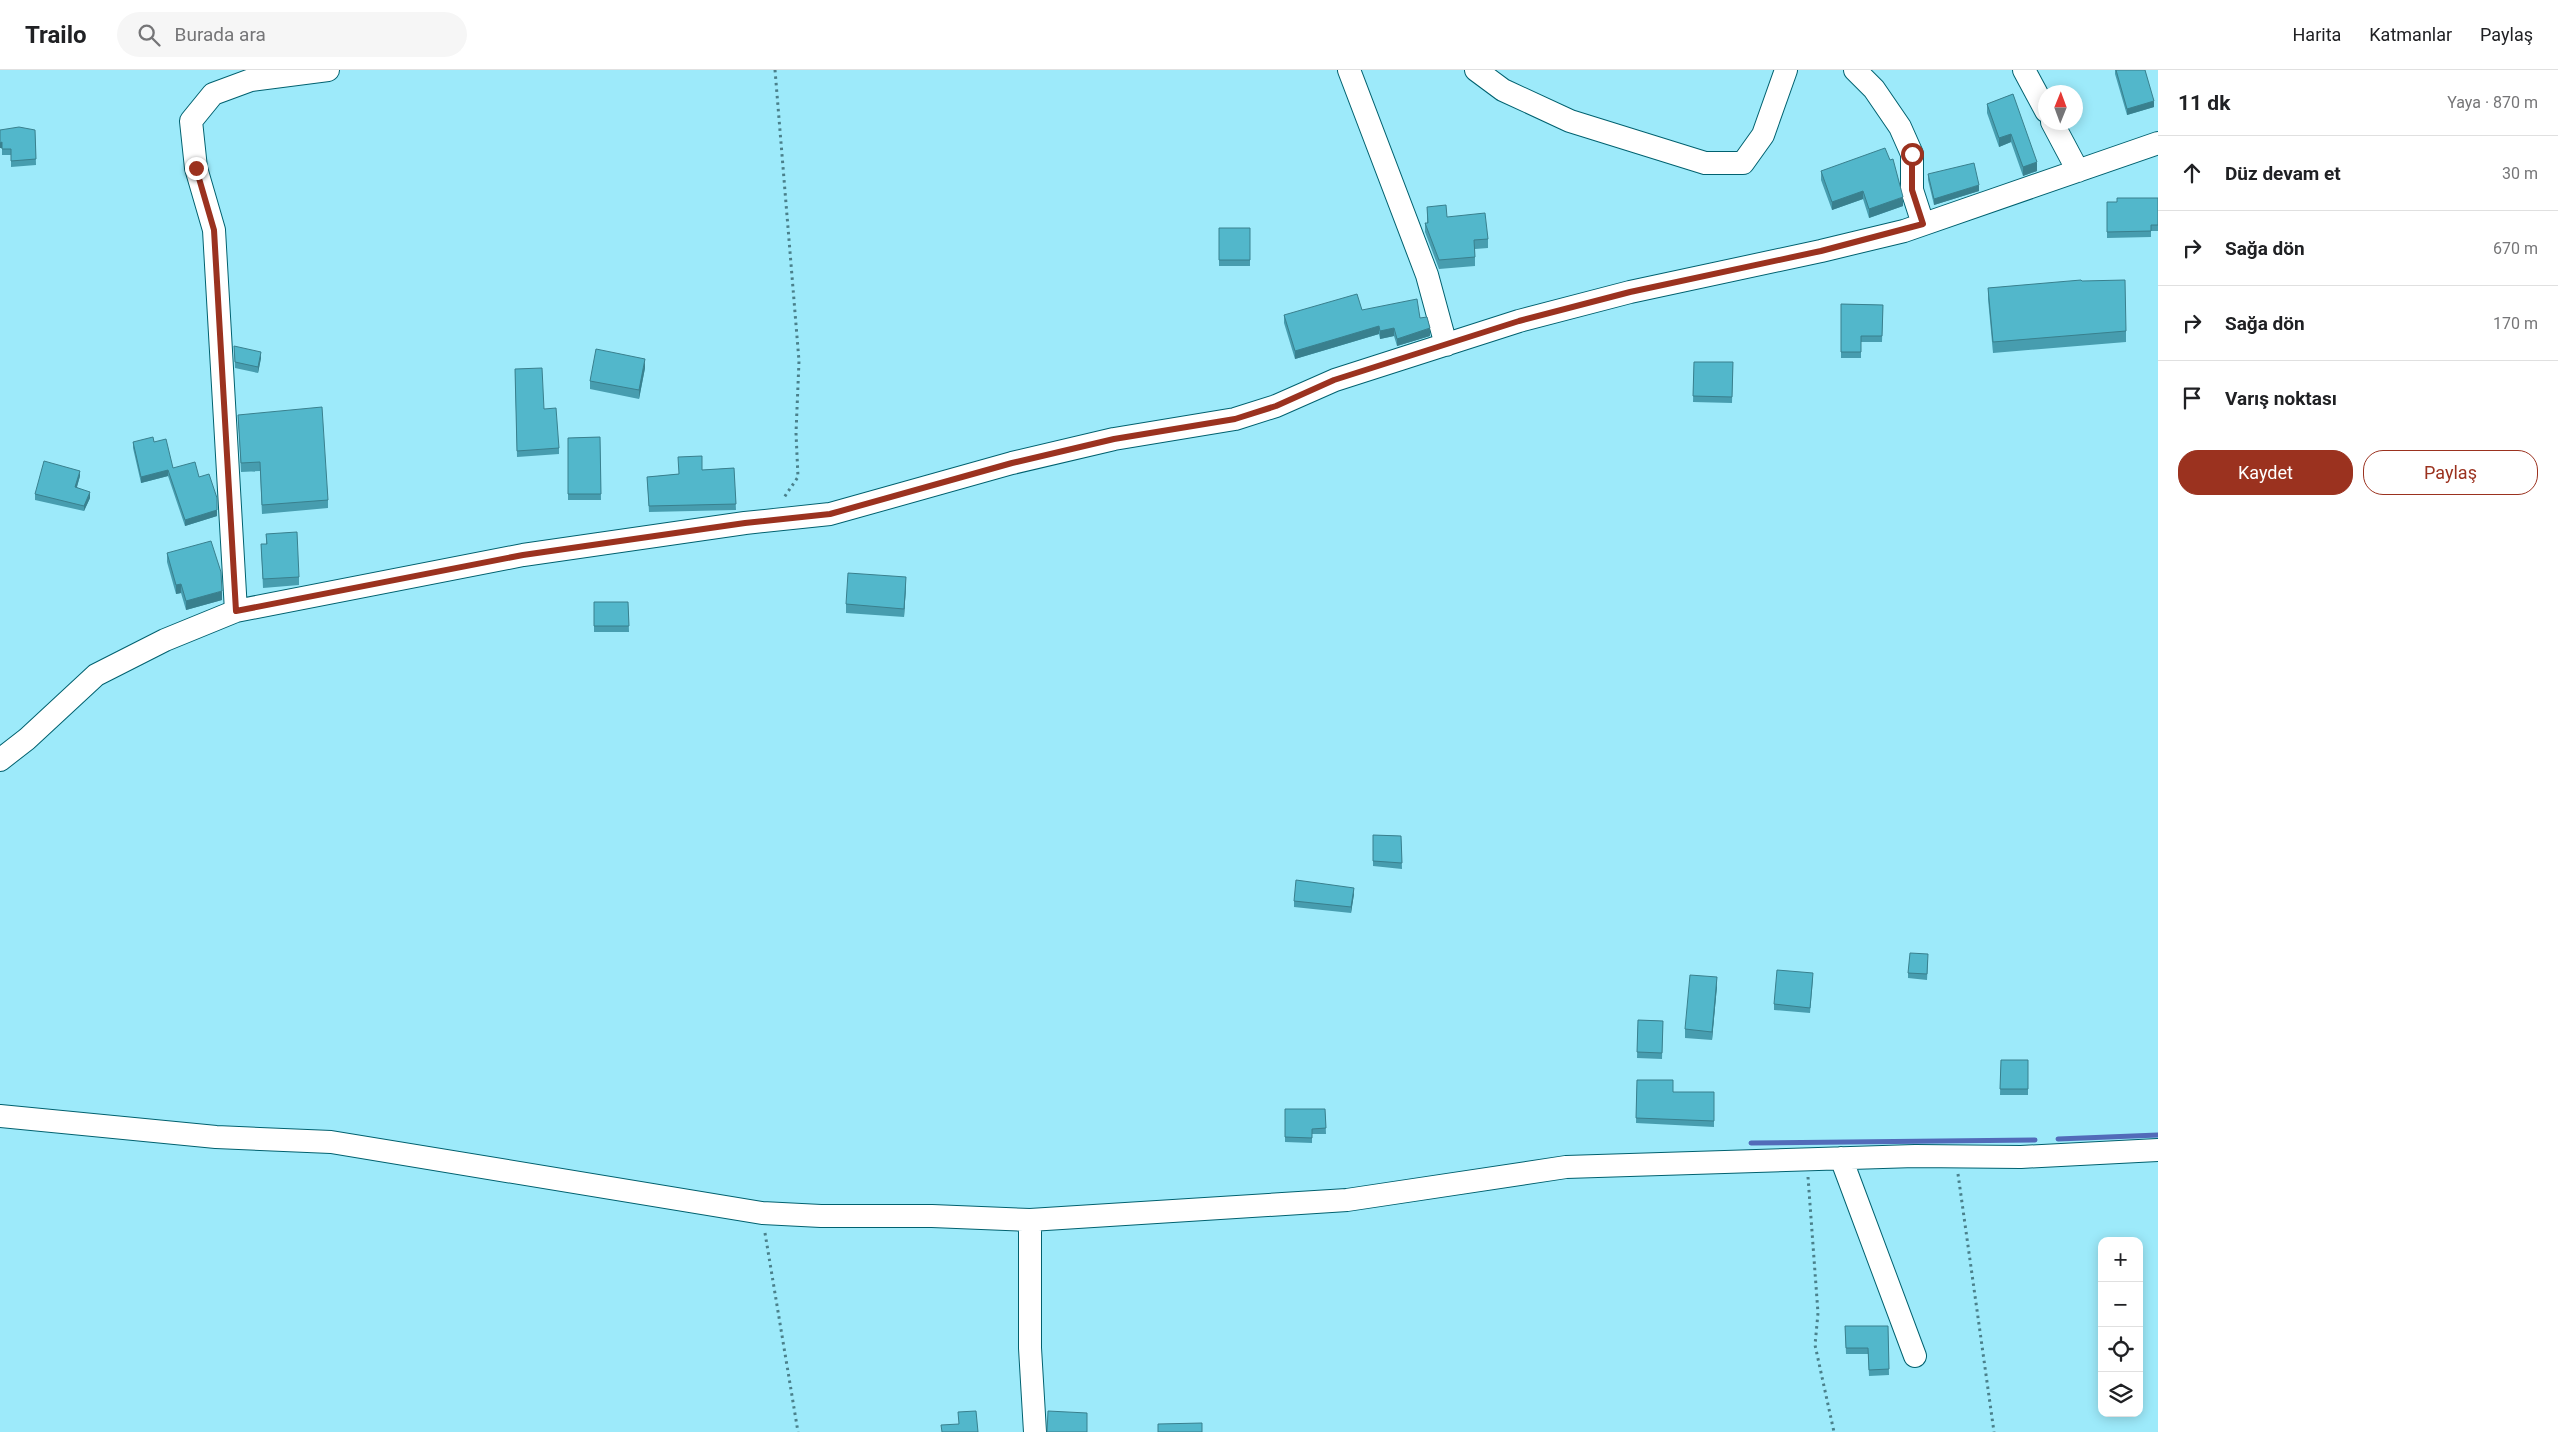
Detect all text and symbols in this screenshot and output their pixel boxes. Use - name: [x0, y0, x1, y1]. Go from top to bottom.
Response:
- search box: [117, 12, 467, 57]
- text: Trailo: [25, 21, 87, 49]
- icon: search: [135, 21, 163, 49]
- text: Burada ara: [175, 23, 266, 46]
- text: Harita: [2293, 24, 2341, 45]
- text: Katmanlar: [2369, 24, 2452, 45]
- text: Paylaş: [2480, 24, 2533, 45]
- north arrow: [2038, 85, 2083, 130]
- text: 11 dk: [2178, 91, 2230, 115]
- text: Yaya · 870 m: [2447, 93, 2538, 112]
- route start: [1901, 143, 1924, 166]
- route end: [185, 157, 208, 180]
- icon: ahead: [2178, 159, 2206, 187]
- text: Düz devam et: [2225, 162, 2341, 185]
- text: 30 m: [2502, 164, 2538, 183]
- icon: right: [2178, 234, 2206, 262]
- text: Sağa dön: [2225, 237, 2305, 260]
- text: 670 m: [2493, 239, 2538, 258]
- icon: right: [2178, 309, 2206, 337]
- text: Sağa dön: [2225, 312, 2305, 335]
- text: 170 m: [2493, 314, 2538, 333]
- icon: arrive: [2178, 384, 2206, 412]
- text: Varış noktası: [2225, 387, 2337, 410]
- button: Kaydet: [2178, 450, 2353, 495]
- button: Paylaş: [2363, 450, 2538, 495]
- map controls: [2098, 1237, 2143, 1417]
- button: +: [2098, 1237, 2143, 1282]
- button: −: [2098, 1282, 2143, 1327]
- button: locate: [2098, 1327, 2143, 1372]
- button: layers: [2098, 1372, 2143, 1417]

